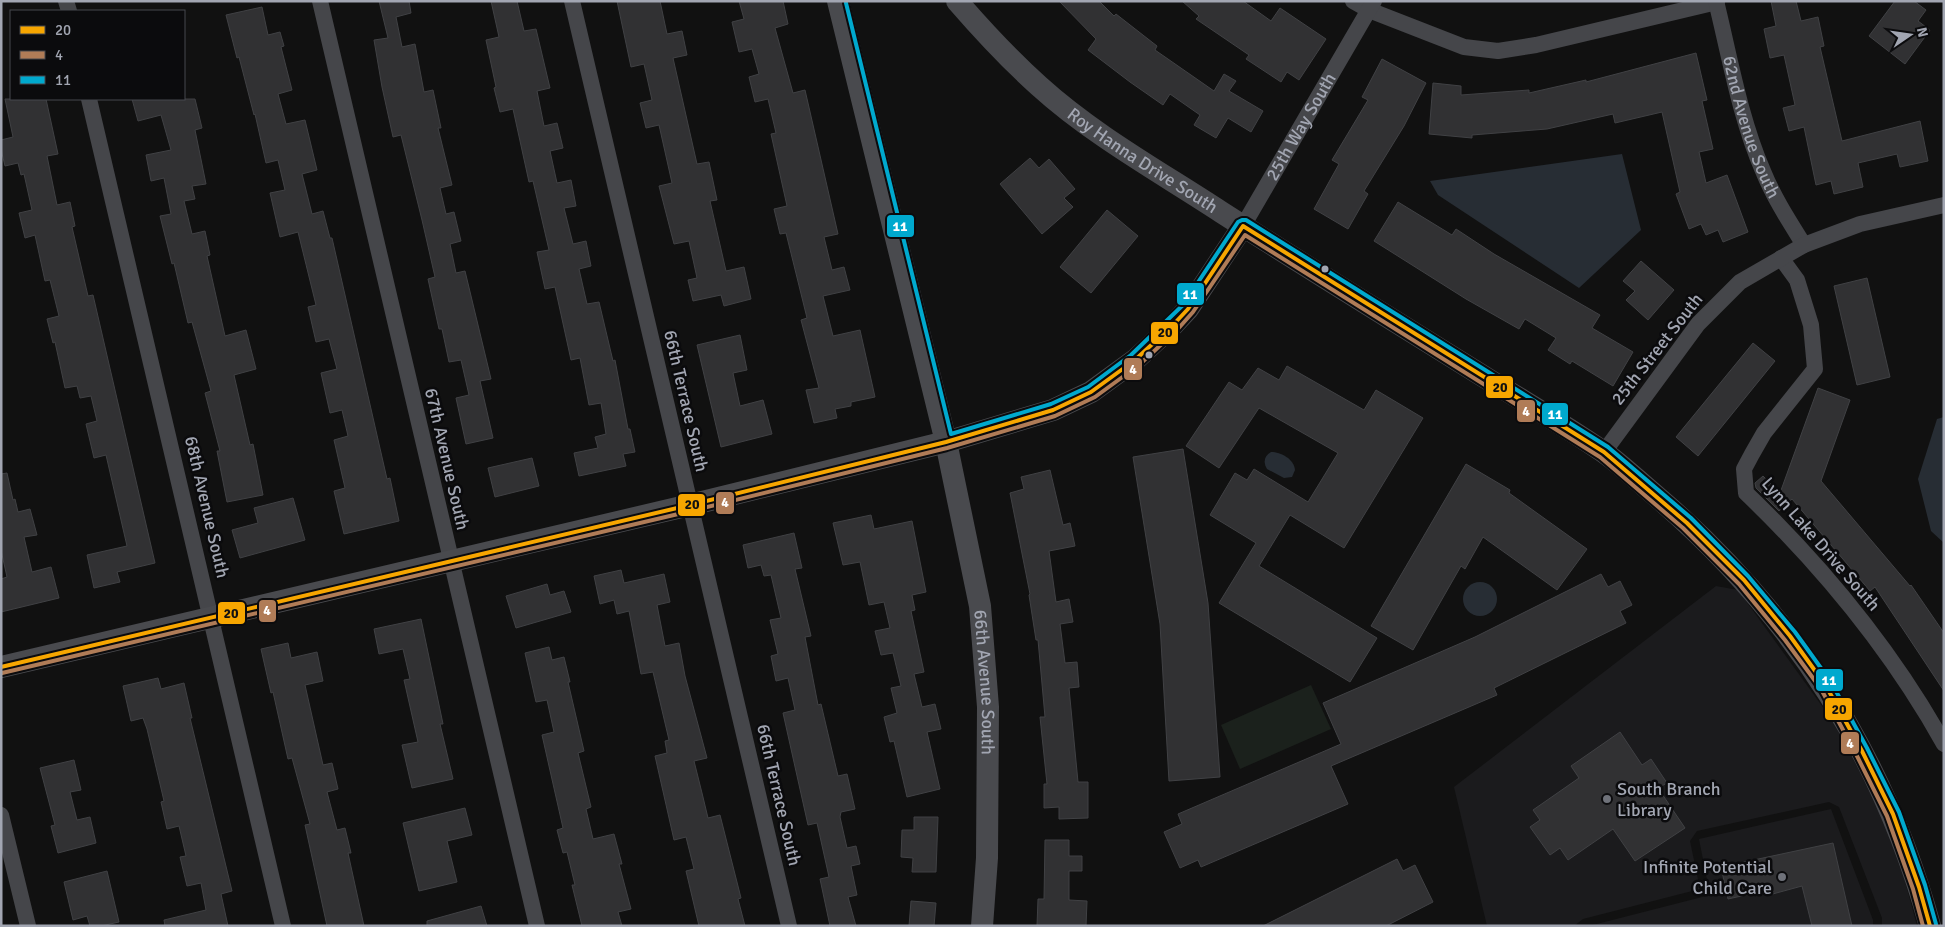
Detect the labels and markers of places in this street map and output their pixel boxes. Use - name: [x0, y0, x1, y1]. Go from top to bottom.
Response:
- unlabelled marker: [1320, 264, 1330, 274]
- unlabelled marker: [1144, 350, 1154, 360]
- place label: South Branch Library: [1617, 778, 1721, 821]
- marker: South Branch Library: [1601, 793, 1613, 805]
- place label: Infinite Potential Child Care: [1643, 856, 1772, 899]
- marker: Infinite Potential Child Care: [1776, 871, 1788, 883]

